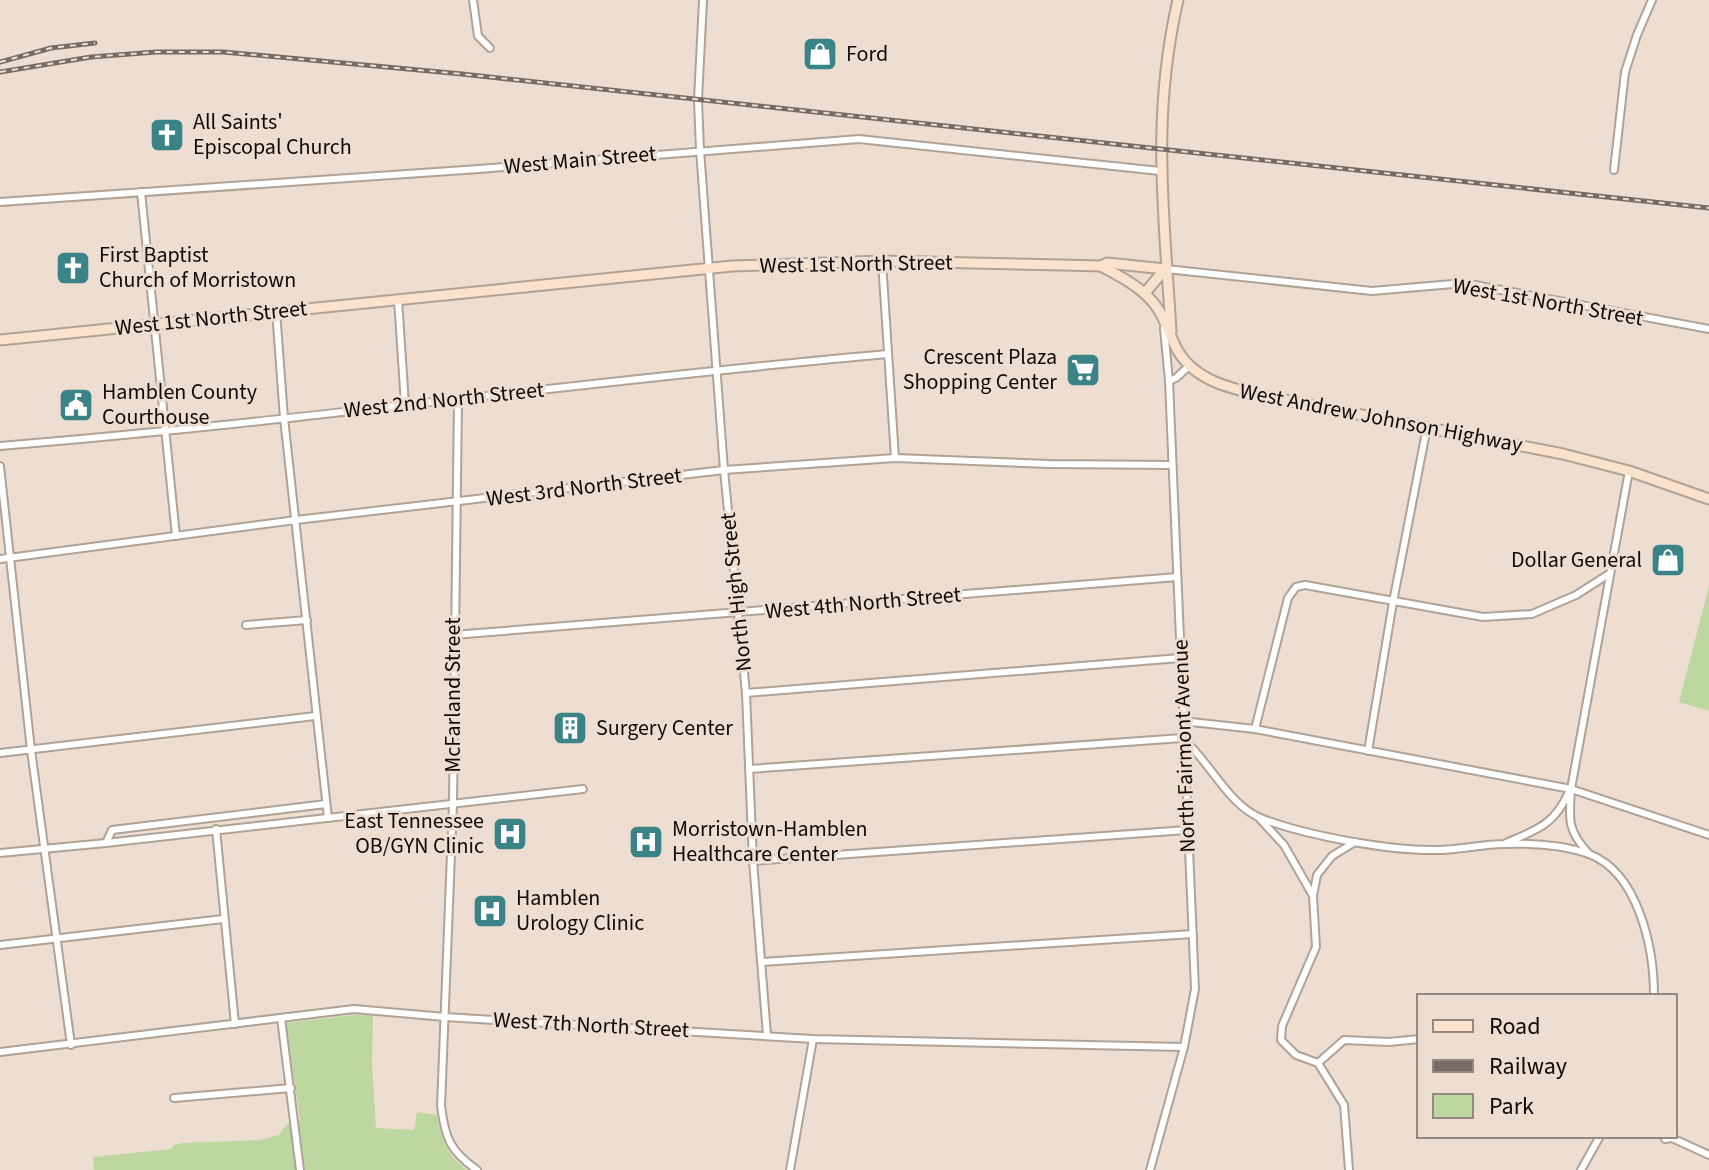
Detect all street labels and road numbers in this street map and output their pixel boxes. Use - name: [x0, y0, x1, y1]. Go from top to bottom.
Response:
- street label: West Main Street: [502, 137, 658, 183]
- street label: West 1st North Street: [759, 246, 953, 282]
- street label: West 1st North Street: [1450, 269, 1646, 335]
- street label: West 1st North Street: [113, 292, 309, 344]
- street label: West 2nd North Street: [342, 374, 546, 426]
- street label: West Andrew Johnson Highway: [1237, 375, 1526, 461]
- street label: West 3rd North Street: [485, 459, 684, 515]
- street label: North High Street: [712, 510, 760, 673]
- street label: West 4th North Street: [764, 578, 963, 627]
- street label: McFarland Street: [437, 617, 469, 773]
- street label: North Fairmont Avenue: [1164, 639, 1204, 853]
- street label: West 7th North Street: [492, 1004, 690, 1046]

